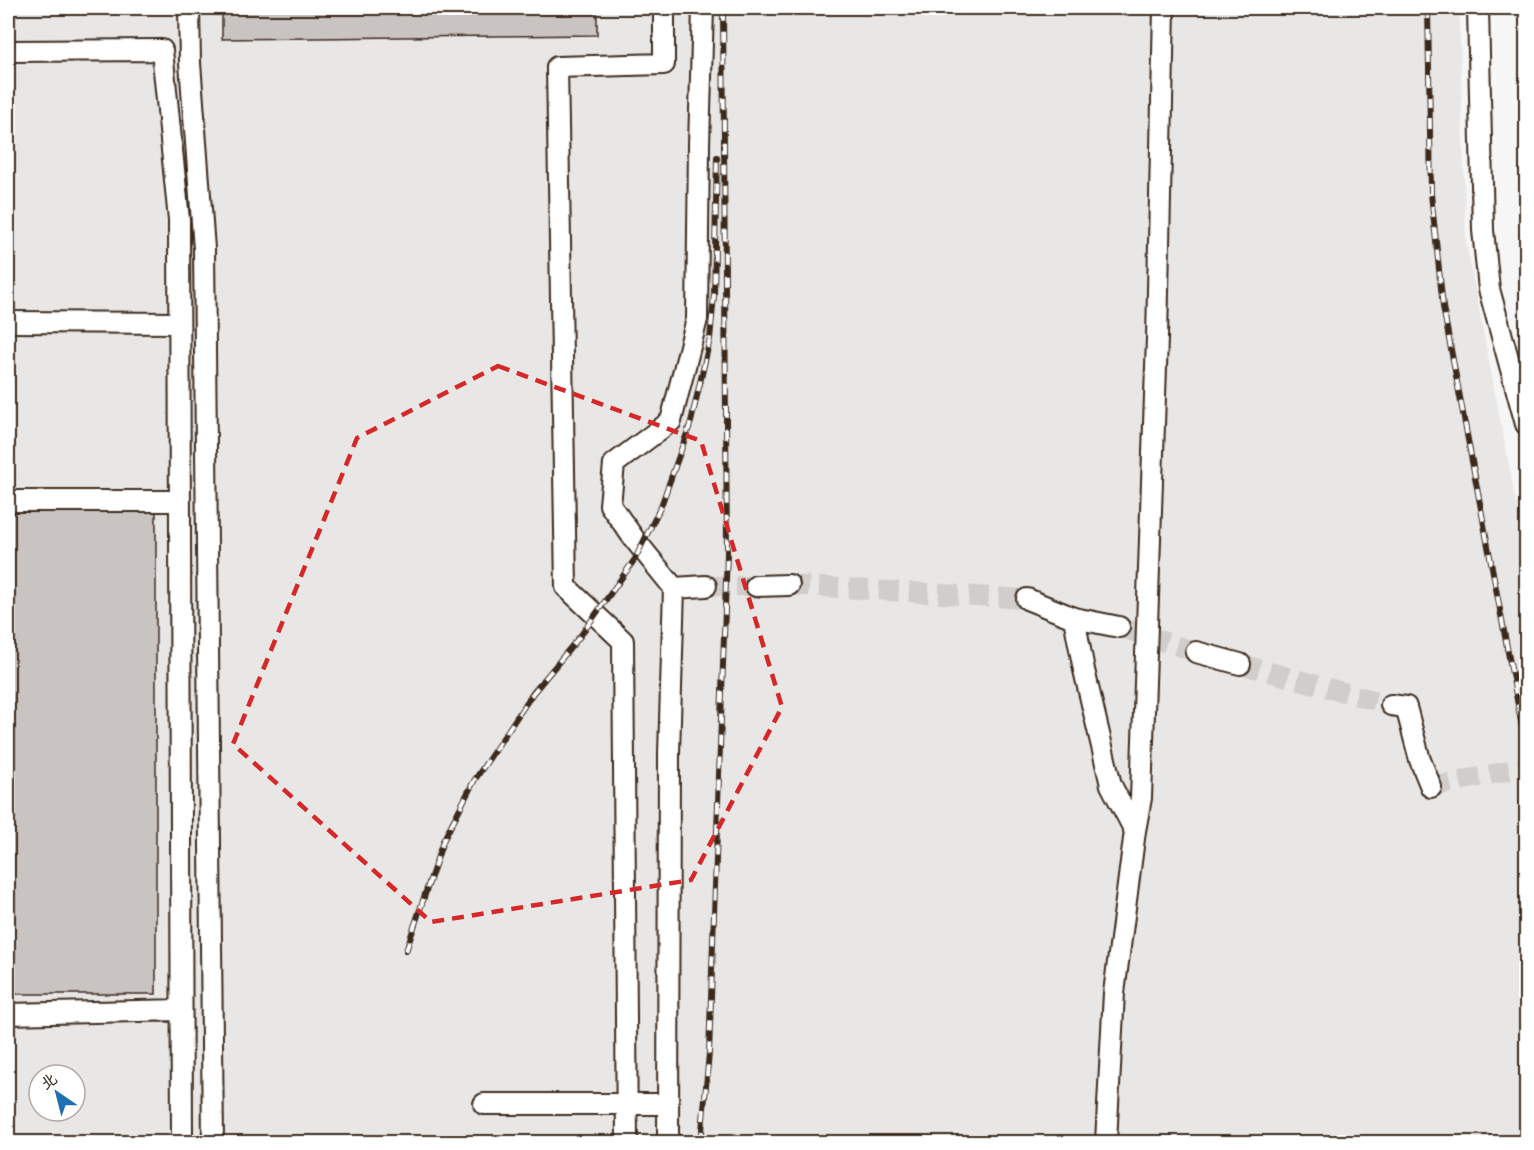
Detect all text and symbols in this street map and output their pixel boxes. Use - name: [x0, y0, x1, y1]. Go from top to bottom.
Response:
- north arrow: [27, 1063, 87, 1123]
- text: 北: [37, 1069, 61, 1094]

